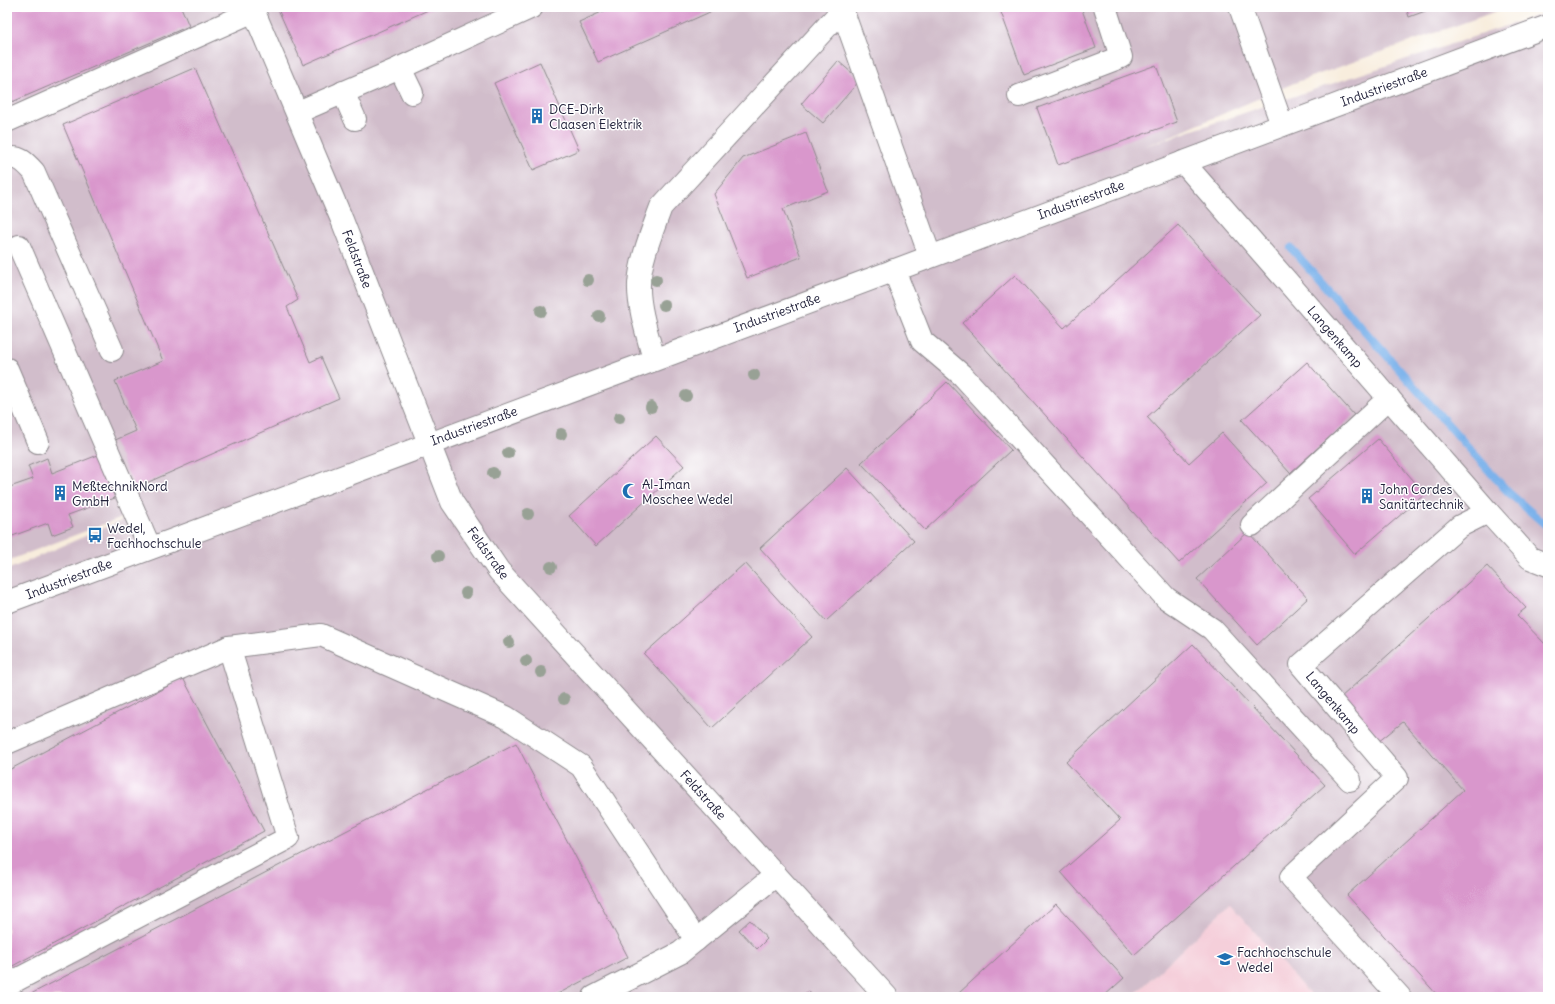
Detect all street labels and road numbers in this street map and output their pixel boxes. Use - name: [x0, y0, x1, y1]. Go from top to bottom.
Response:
- street label: Industriestraße: [1338, 63, 1430, 111]
- street label: Industriestraße: [1035, 176, 1127, 224]
- street label: Feldstraße: [338, 227, 376, 291]
- street label: Industriestraße: [731, 289, 823, 337]
- street label: Langenkamp: [1303, 303, 1367, 371]
- street label: Industriestraße: [428, 402, 520, 450]
- street label: Feldstraße: [463, 523, 513, 583]
- street label: Industriestraße: [24, 555, 114, 603]
- street label: Langenkamp: [1302, 668, 1364, 738]
- street label: Feldstraße: [676, 767, 730, 823]

